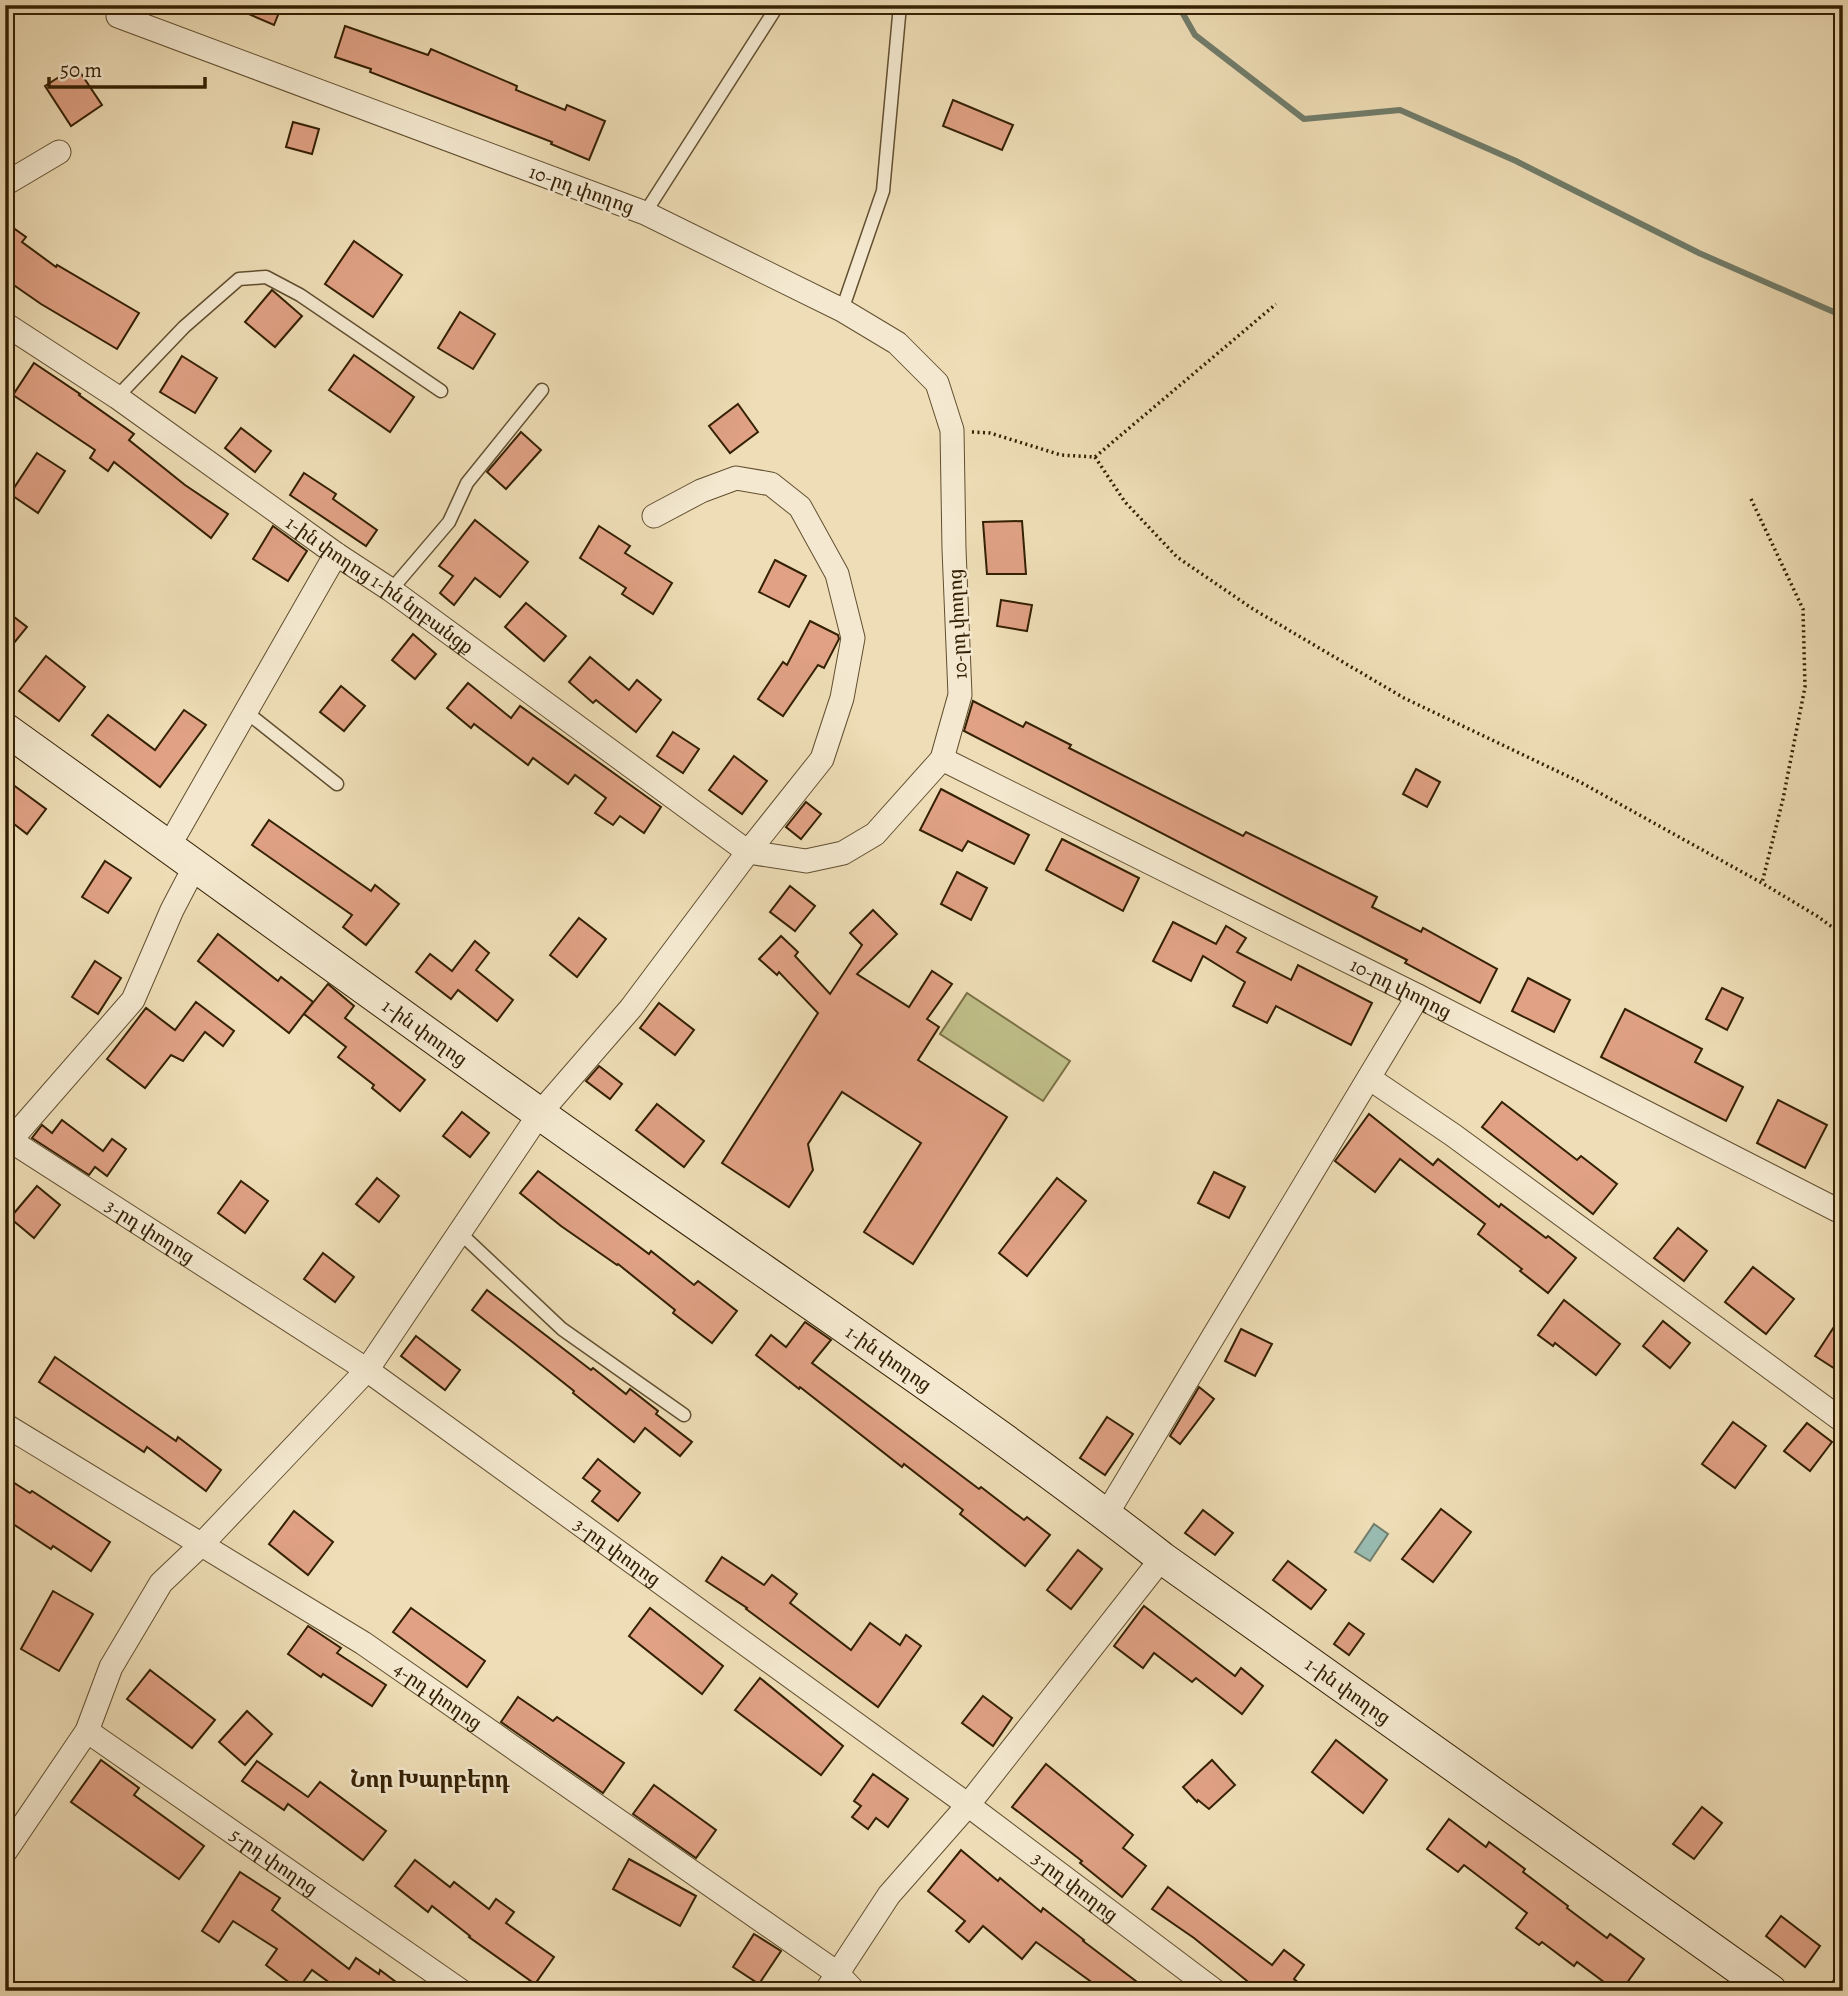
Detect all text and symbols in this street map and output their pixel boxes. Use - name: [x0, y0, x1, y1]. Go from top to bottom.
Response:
- scale bar: [49, 46, 205, 90]
- text: 50 m: [60, 56, 102, 84]
- street label: 10-րդ փողոց: [525, 159, 638, 221]
- street label: 1-ին փողոց 1-ին նրբանցք: [281, 510, 479, 661]
- street label: 10-րդ փողոց: [942, 568, 974, 680]
- street label: 10-րդ փողոց: [1346, 952, 1456, 1025]
- street label: 1-ին փողոց: [377, 993, 473, 1072]
- street label: 3-րդ փողոց: [100, 1193, 200, 1270]
- street label: 1-ին փողոց: [840, 1320, 937, 1398]
- street label: 3-րդ փողոց: [568, 1512, 666, 1593]
- street label: 1-ին փողոց: [1300, 1652, 1396, 1731]
- street label: 4-րդ փողոց: [388, 1656, 487, 1736]
- district label: Նոր Խարբերդ: [350, 1764, 510, 1795]
- street label: 5-րդ փողոց: [224, 1822, 323, 1902]
- street label: 3-րդ փողոց: [1027, 1846, 1123, 1928]

